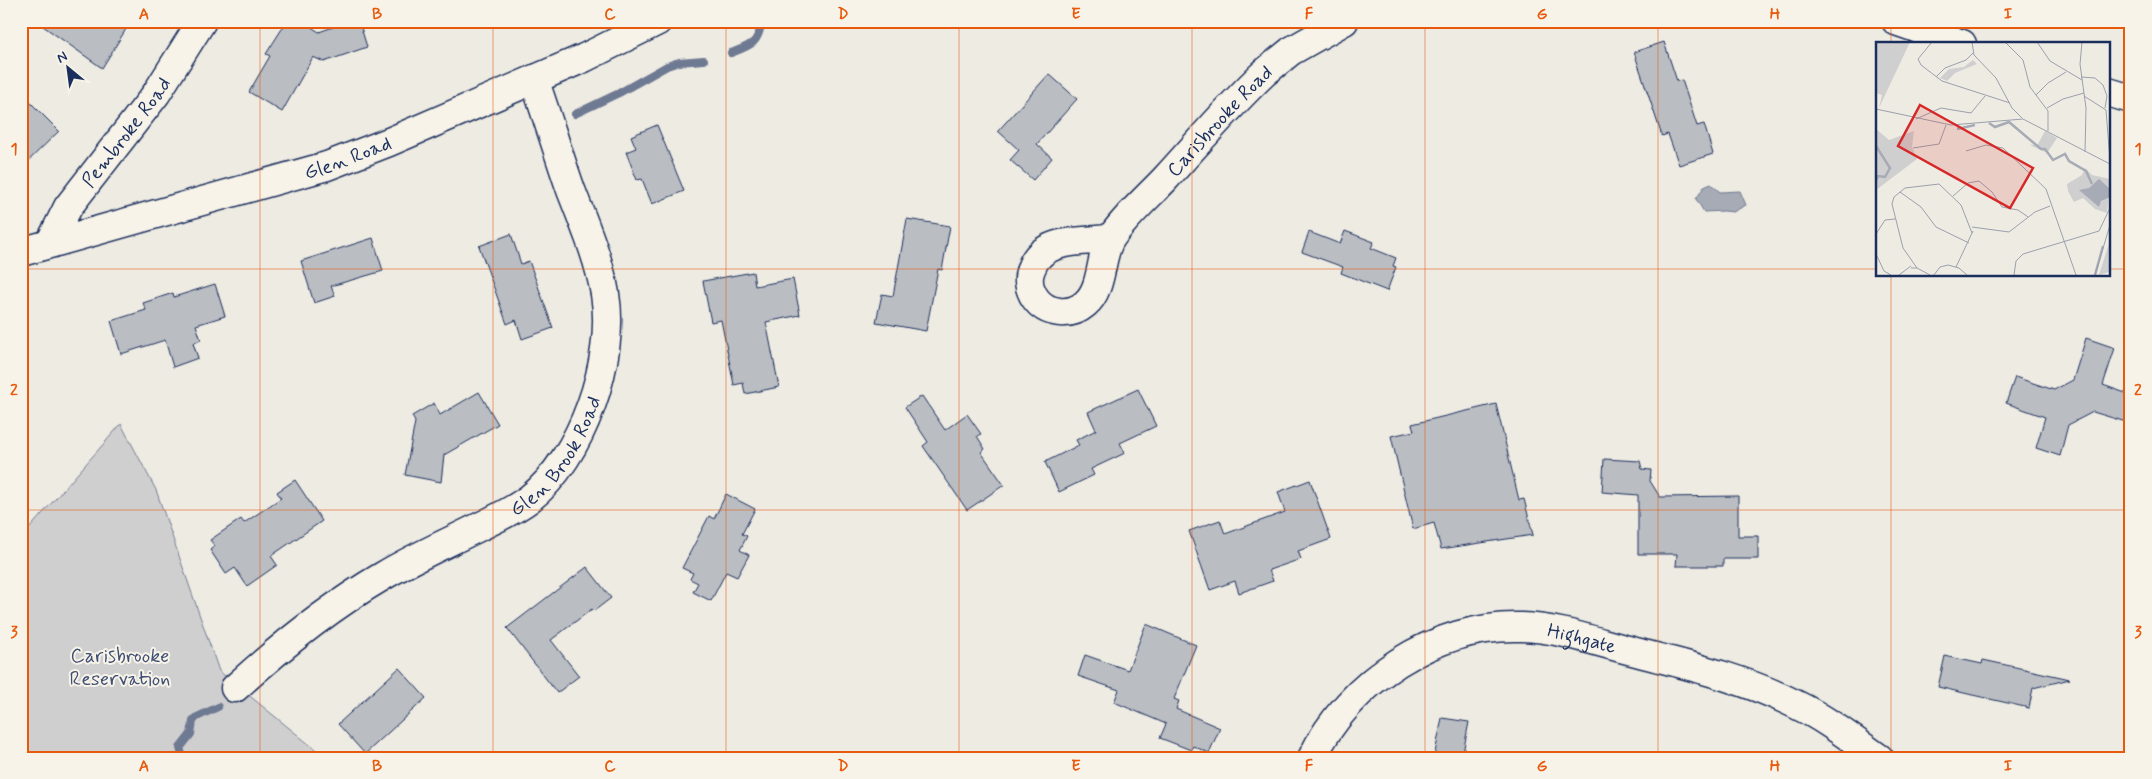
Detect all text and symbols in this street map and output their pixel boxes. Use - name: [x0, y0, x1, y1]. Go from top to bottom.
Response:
- text: A: [139, 4, 149, 25]
- text: B: [372, 4, 382, 25]
- text: C: [604, 4, 616, 25]
- text: D: [837, 4, 849, 25]
- text: E: [1071, 4, 1081, 25]
- text: F: [1305, 4, 1314, 25]
- text: G: [1537, 4, 1548, 25]
- text: H: [1770, 4, 1781, 25]
- text: I: [2004, 4, 2013, 25]
- north arrow: [42, 42, 92, 92]
- inset map: [1876, 42, 2110, 276]
- text: N: [54, 47, 71, 68]
- street label: Carisbrooke Road: [1161, 60, 1279, 183]
- street label: Pembroke Road: [76, 73, 178, 194]
- street label: Glen Road: [301, 130, 395, 187]
- text: 1: [10, 139, 18, 160]
- text: 1: [2134, 139, 2142, 160]
- text: 2: [10, 380, 18, 401]
- text: 2: [2134, 380, 2142, 401]
- street label: Glen Brook Road: [505, 393, 608, 523]
- street label: Highgate: [1545, 618, 1619, 661]
- text: 3: [10, 622, 18, 643]
- text: 3: [2134, 622, 2142, 643]
- park label: Carisbrooke Reservation: [70, 643, 170, 693]
- text: A: [139, 756, 149, 777]
- text: B: [372, 756, 382, 777]
- text: C: [604, 756, 616, 777]
- text: D: [837, 756, 849, 777]
- text: E: [1071, 756, 1081, 777]
- text: F: [1305, 756, 1314, 777]
- text: G: [1537, 756, 1548, 777]
- text: H: [1770, 756, 1781, 777]
- text: I: [2004, 756, 2013, 777]

